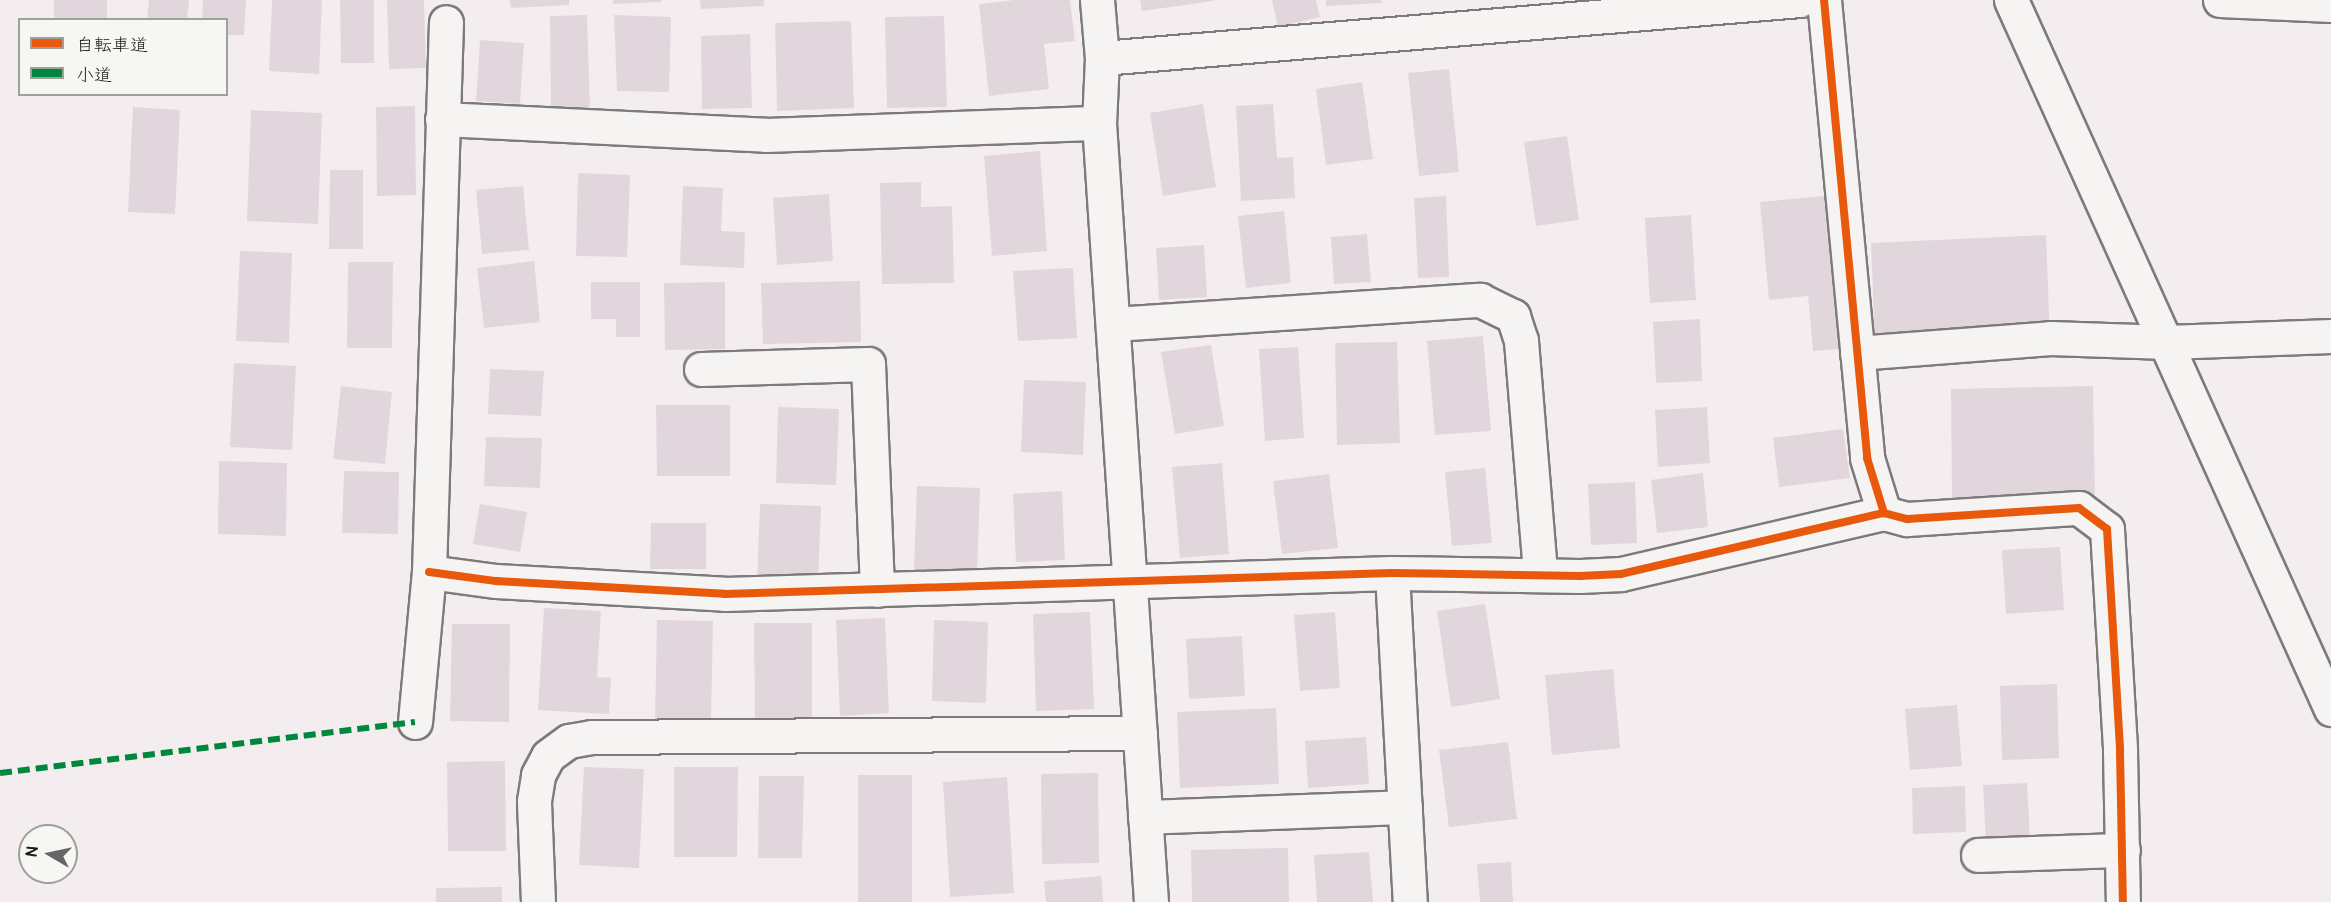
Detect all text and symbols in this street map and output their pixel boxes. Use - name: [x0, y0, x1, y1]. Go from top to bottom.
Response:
- legend: [18, 18, 228, 96]
- text: 自転車道: [76, 34, 148, 57]
- text: 小道: [76, 64, 112, 87]
- north arrow: [18, 824, 78, 884]
- text: N: [21, 845, 43, 858]

